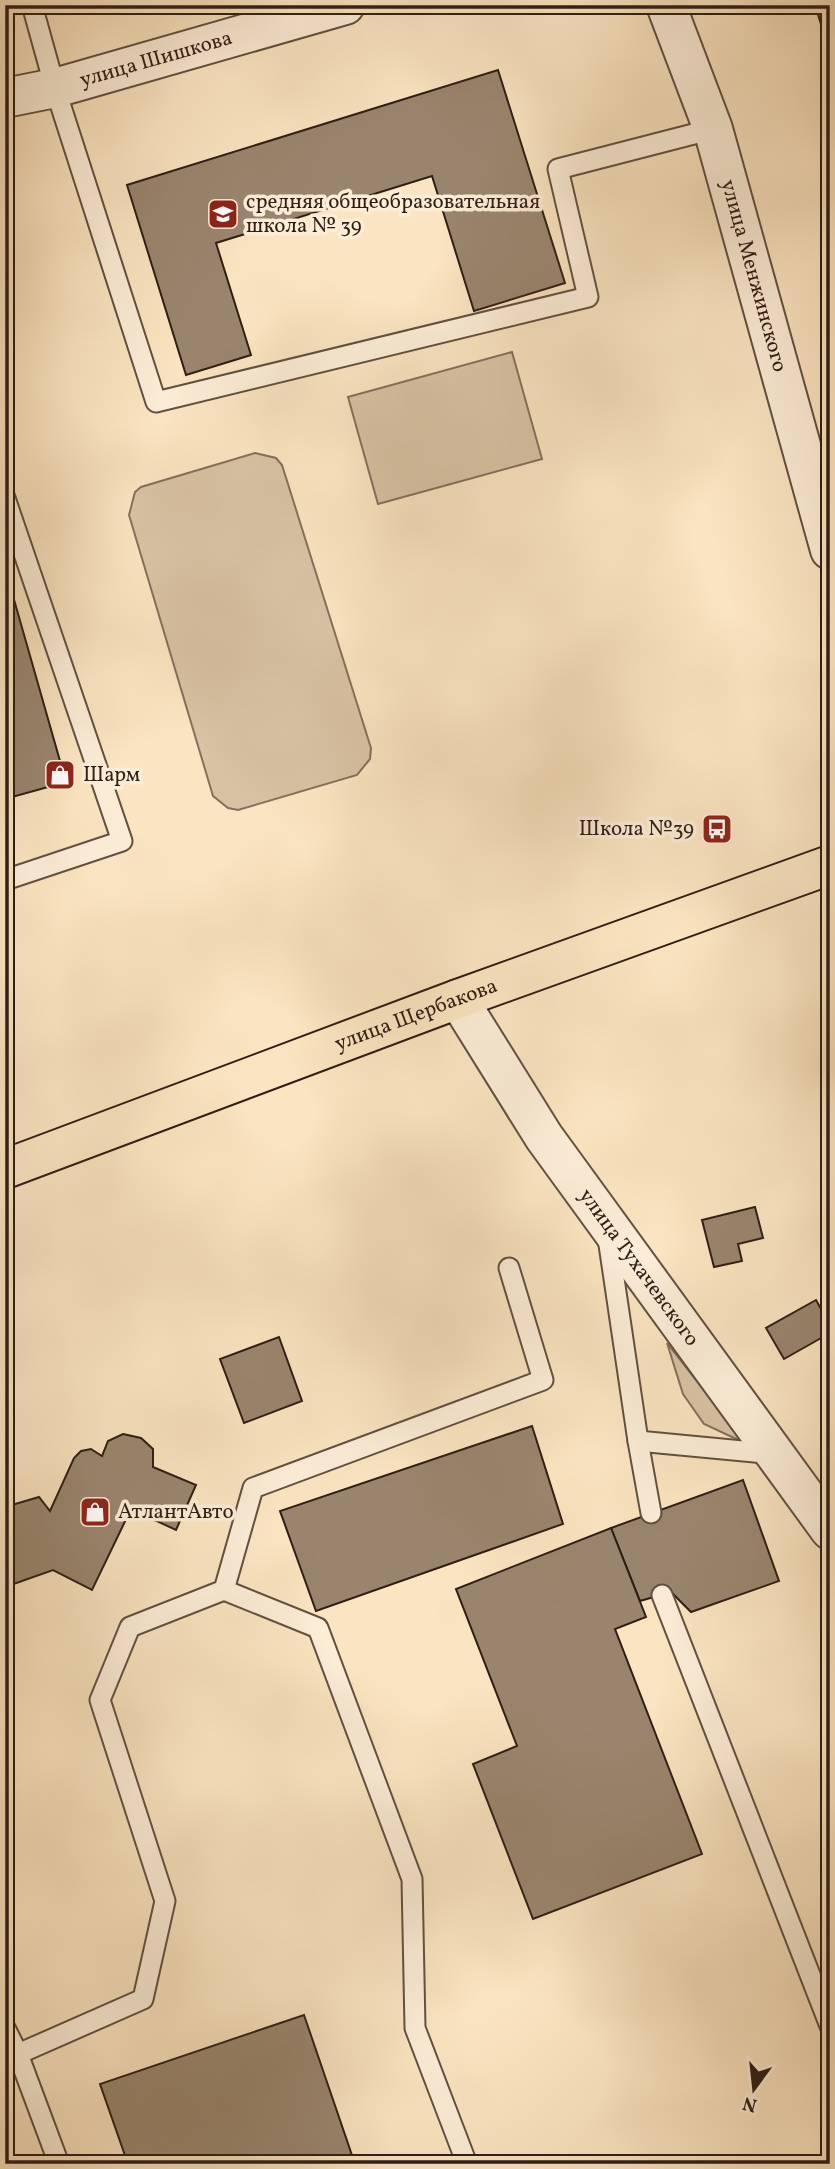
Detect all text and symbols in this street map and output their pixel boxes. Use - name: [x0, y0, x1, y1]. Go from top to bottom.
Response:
- street label: улица Шишкова: [76, 24, 236, 95]
- street label: улица Менжинского: [713, 176, 794, 375]
- place label: средняя общеобразовательная школа № 39: [246, 188, 540, 241]
- school or university icon: средняя общеобразовательная школа № 39: [206, 197, 240, 231]
- shop icon: Шарм: [43, 758, 77, 792]
- place label: Шарм: [83, 761, 140, 790]
- bus stop icon: Школа №39: [700, 812, 734, 846]
- place label: Школа №39: [579, 815, 694, 844]
- street label: улица Щербакова: [331, 971, 501, 1058]
- street label: улица Тухачевского: [572, 1183, 706, 1352]
- shop icon: АтлантАвто: [78, 1495, 112, 1529]
- place label: АтлантАвто: [118, 1498, 234, 1527]
- north arrow: [720, 2054, 790, 2124]
- text: N: [740, 2089, 760, 2118]

